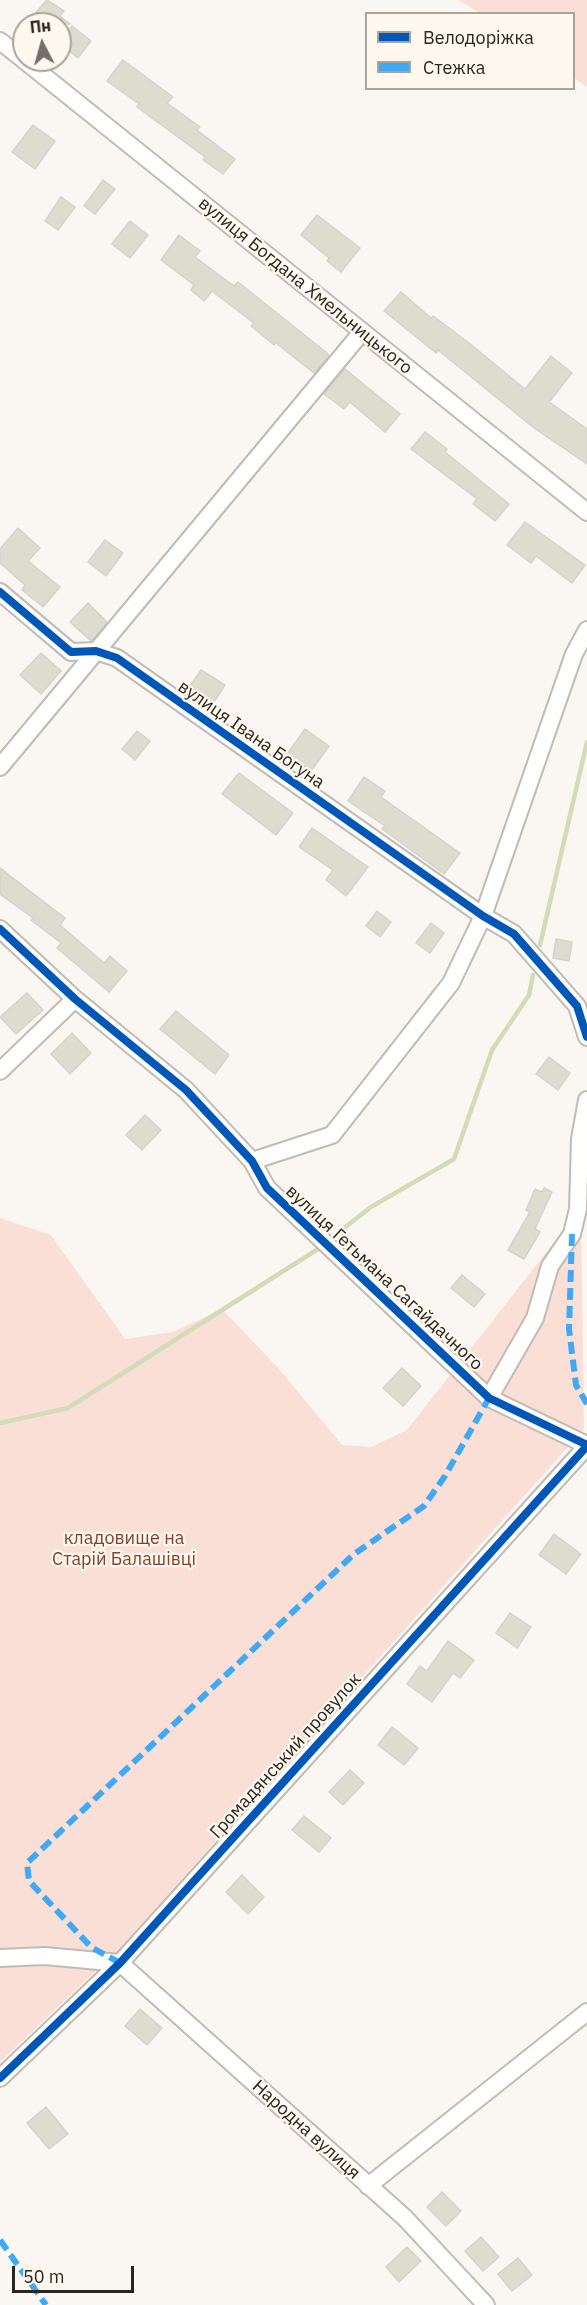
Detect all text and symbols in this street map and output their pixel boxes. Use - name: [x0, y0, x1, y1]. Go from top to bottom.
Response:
- north arrow: [12, 12, 72, 72]
- legend: [365, 12, 575, 90]
- text: Пн: [29, 15, 52, 37]
- text: Велодоріжка: [423, 26, 534, 49]
- text: Стежка: [423, 56, 485, 79]
- street label: вулиця Богдана Хмельницького: [194, 193, 416, 379]
- street label: вулиця Івана Богуна: [174, 676, 328, 794]
- street label: вулиця Гетьмана Сагайдачного: [281, 1181, 487, 1375]
- park label: кладовище на Старій Балашівці: [52, 1528, 196, 1570]
- street label: Громадянський провулок: [206, 1669, 366, 1843]
- street label: Народна вулиця: [248, 2076, 364, 2184]
- scale bar: [15, 2254, 136, 2292]
- text: 50 m: [23, 2265, 65, 2288]

